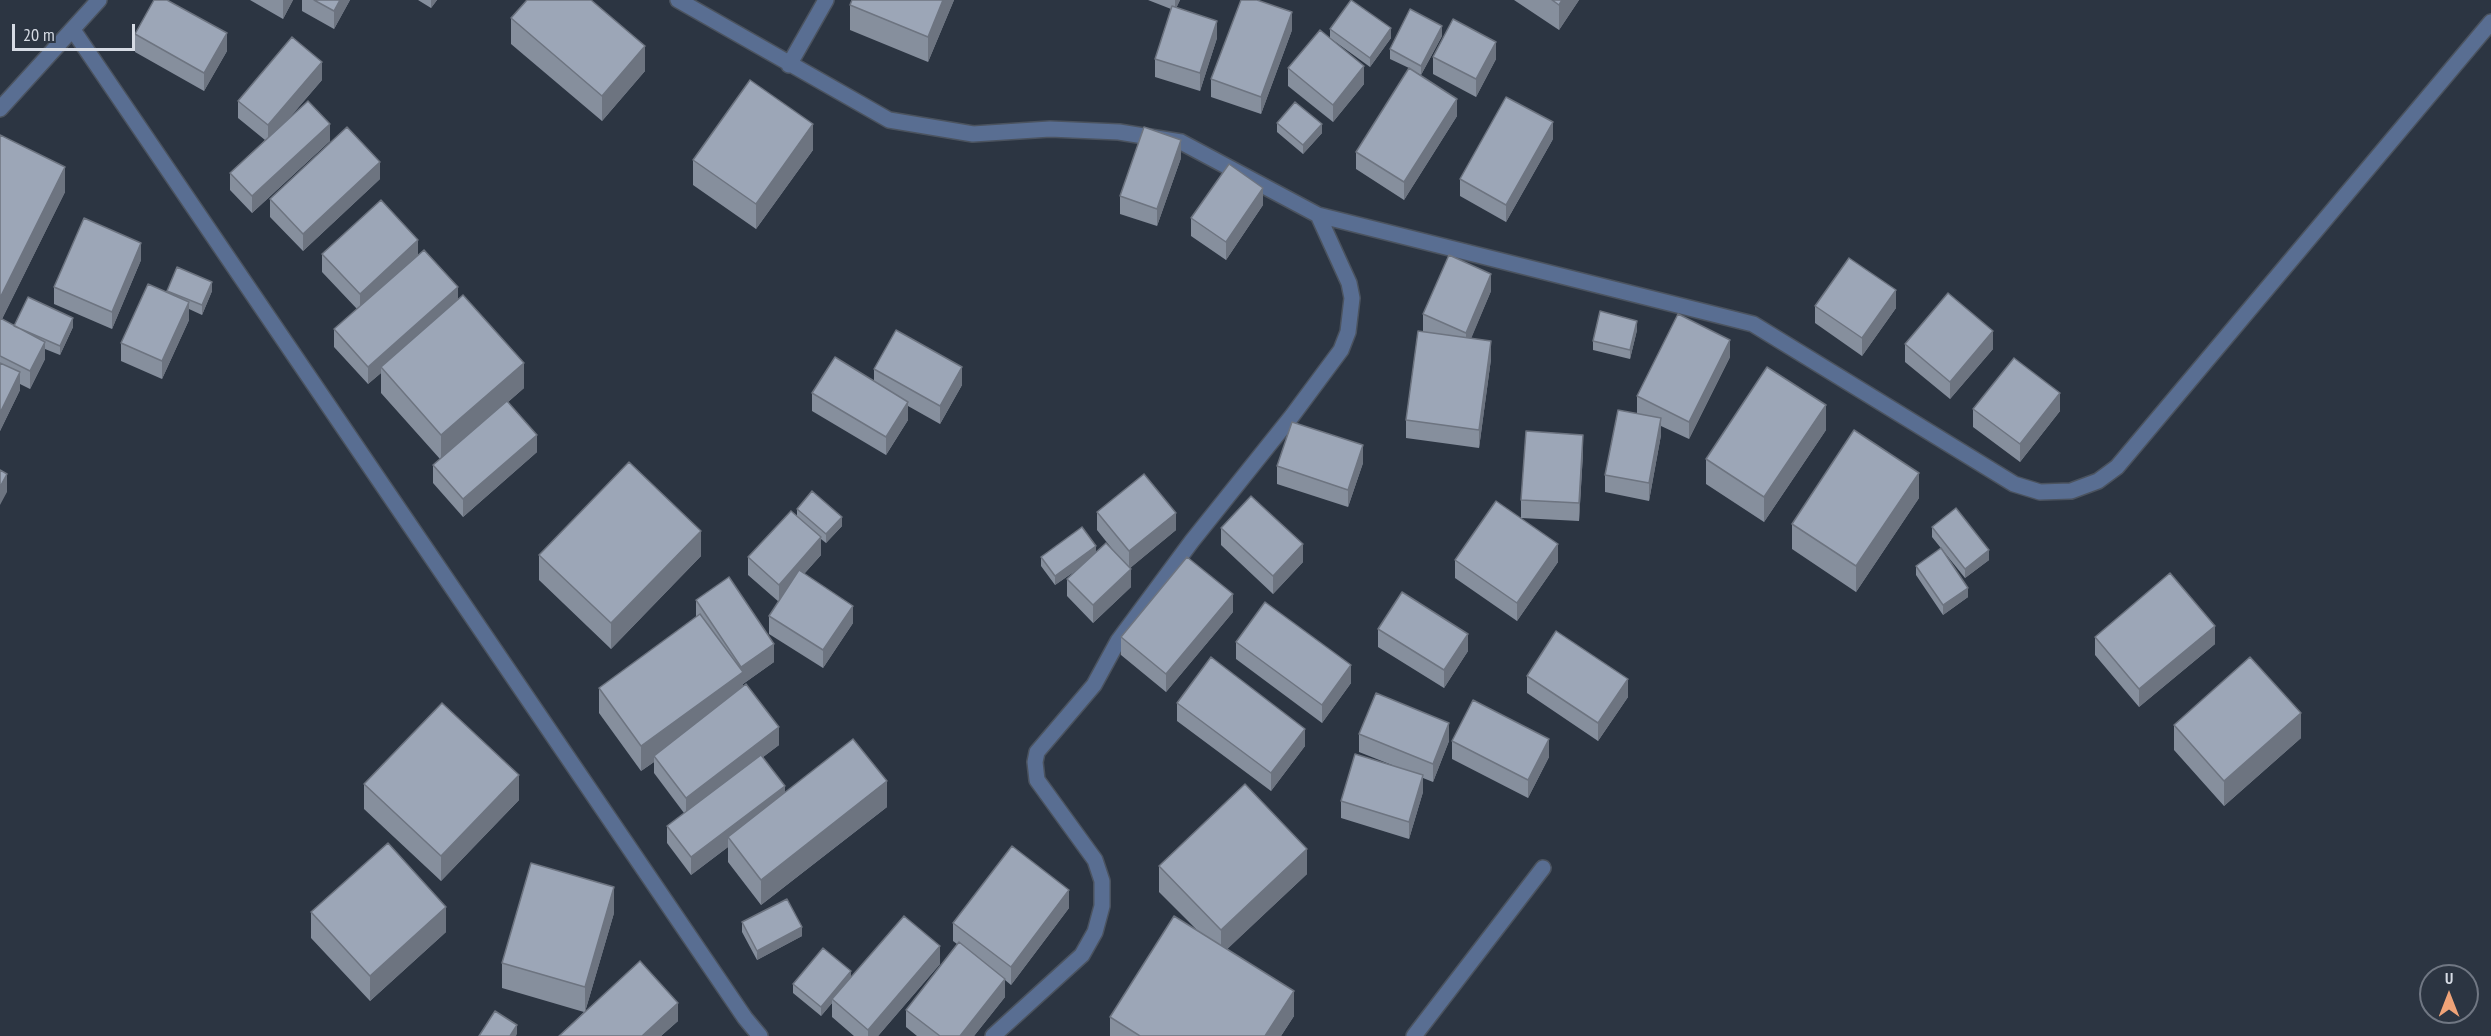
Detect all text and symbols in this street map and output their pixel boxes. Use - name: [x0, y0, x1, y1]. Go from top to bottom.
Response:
- scale bar: [15, 12, 138, 50]
- text: 20 m: [23, 23, 55, 46]
- north arrow: [2419, 964, 2479, 1024]
- text: U: [2445, 968, 2453, 988]

